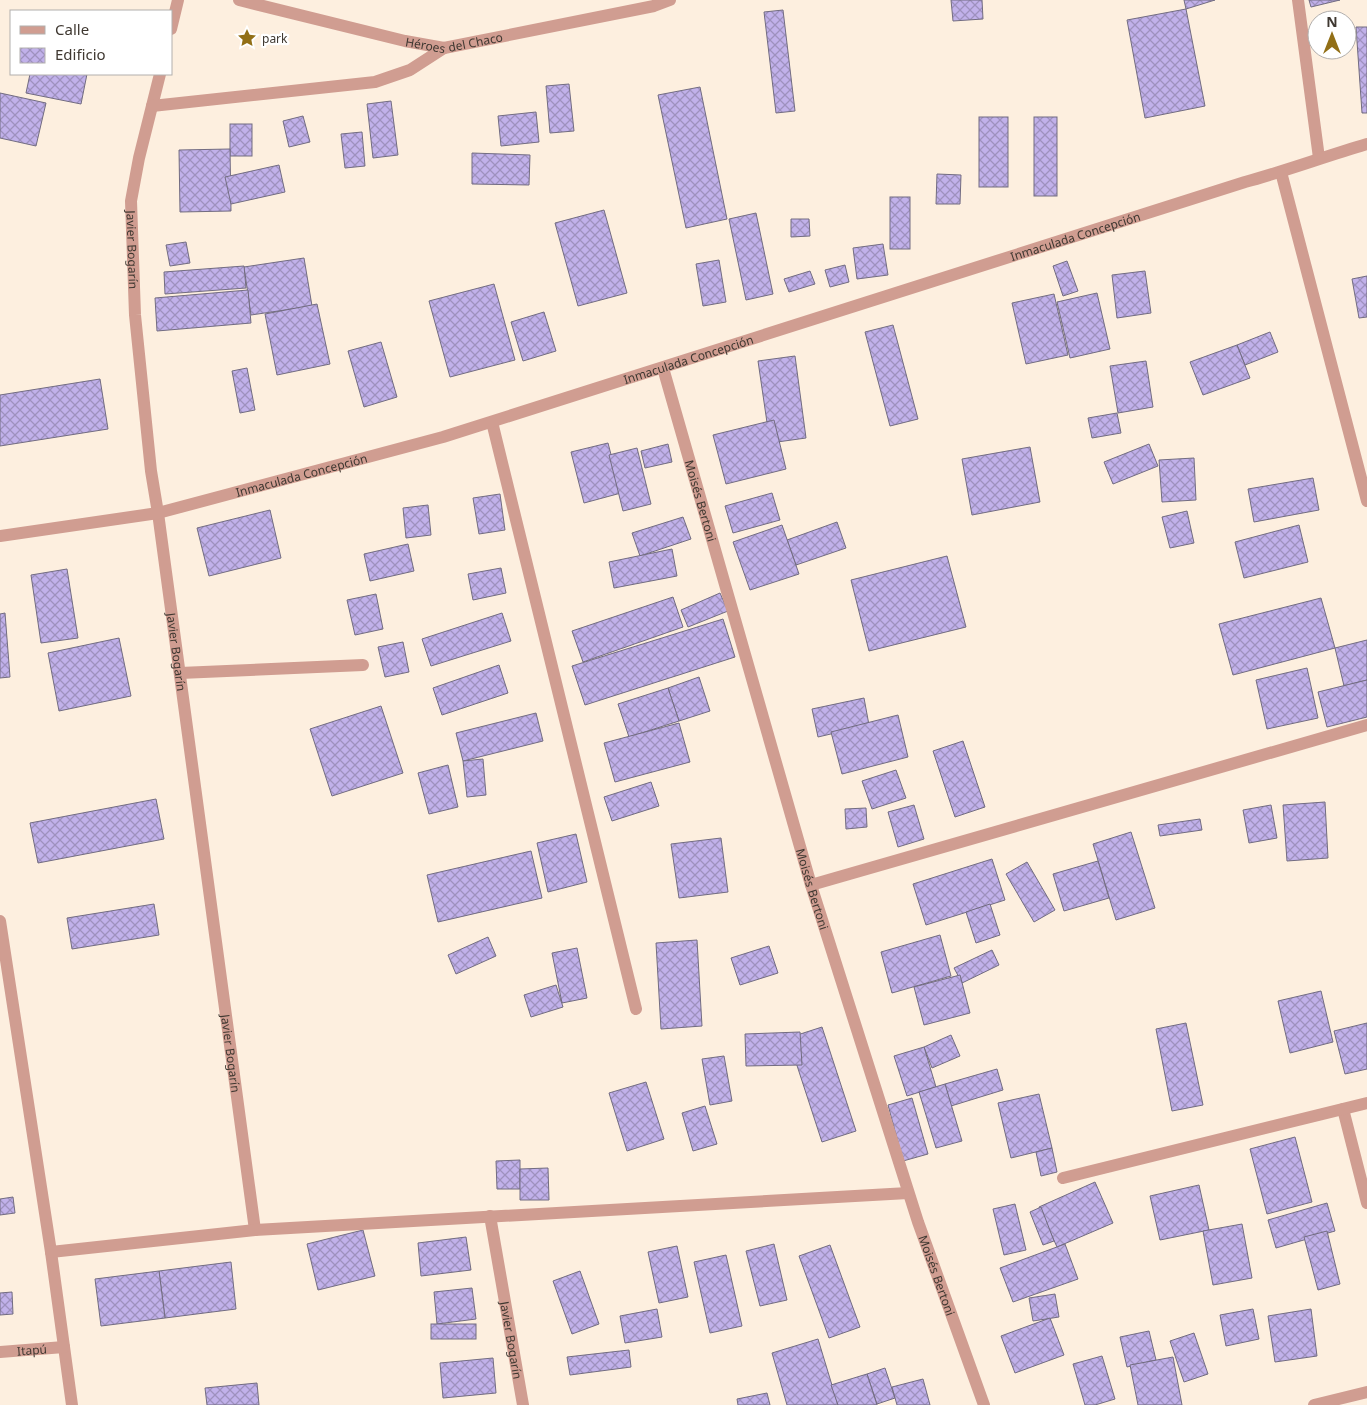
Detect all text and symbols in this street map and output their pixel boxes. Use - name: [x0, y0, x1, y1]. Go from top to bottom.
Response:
- legend: [10, 10, 172, 75]
- north arrow: [1307, 10, 1357, 60]
- text: N: [1326, 12, 1338, 31]
- text: Calle: [55, 19, 89, 39]
- place icon: park: [236, 27, 258, 49]
- street label: Héroes del Chaco: [404, 28, 504, 57]
- place label: park: [262, 30, 288, 47]
- text: Edificio: [55, 44, 106, 64]
- street label: Inmaculada Concepción: [1008, 207, 1142, 265]
- street label: Javier Bogarín: [123, 209, 143, 289]
- street label: Inmaculada Concepción: [621, 330, 755, 388]
- street label: Inmaculada Concepción: [234, 449, 369, 500]
- street label: Moisés Bertoni: [681, 458, 721, 544]
- street label: Javier Bogarín: [163, 611, 191, 692]
- street label: Moisés Bertoni: [792, 846, 833, 932]
- street label: Javier Bogarín: [217, 1012, 245, 1093]
- street label: Moisés Bertoni: [915, 1233, 960, 1318]
- street label: Javier Bogarín: [496, 1299, 527, 1380]
- street label: Itapú: [16, 1340, 48, 1359]

